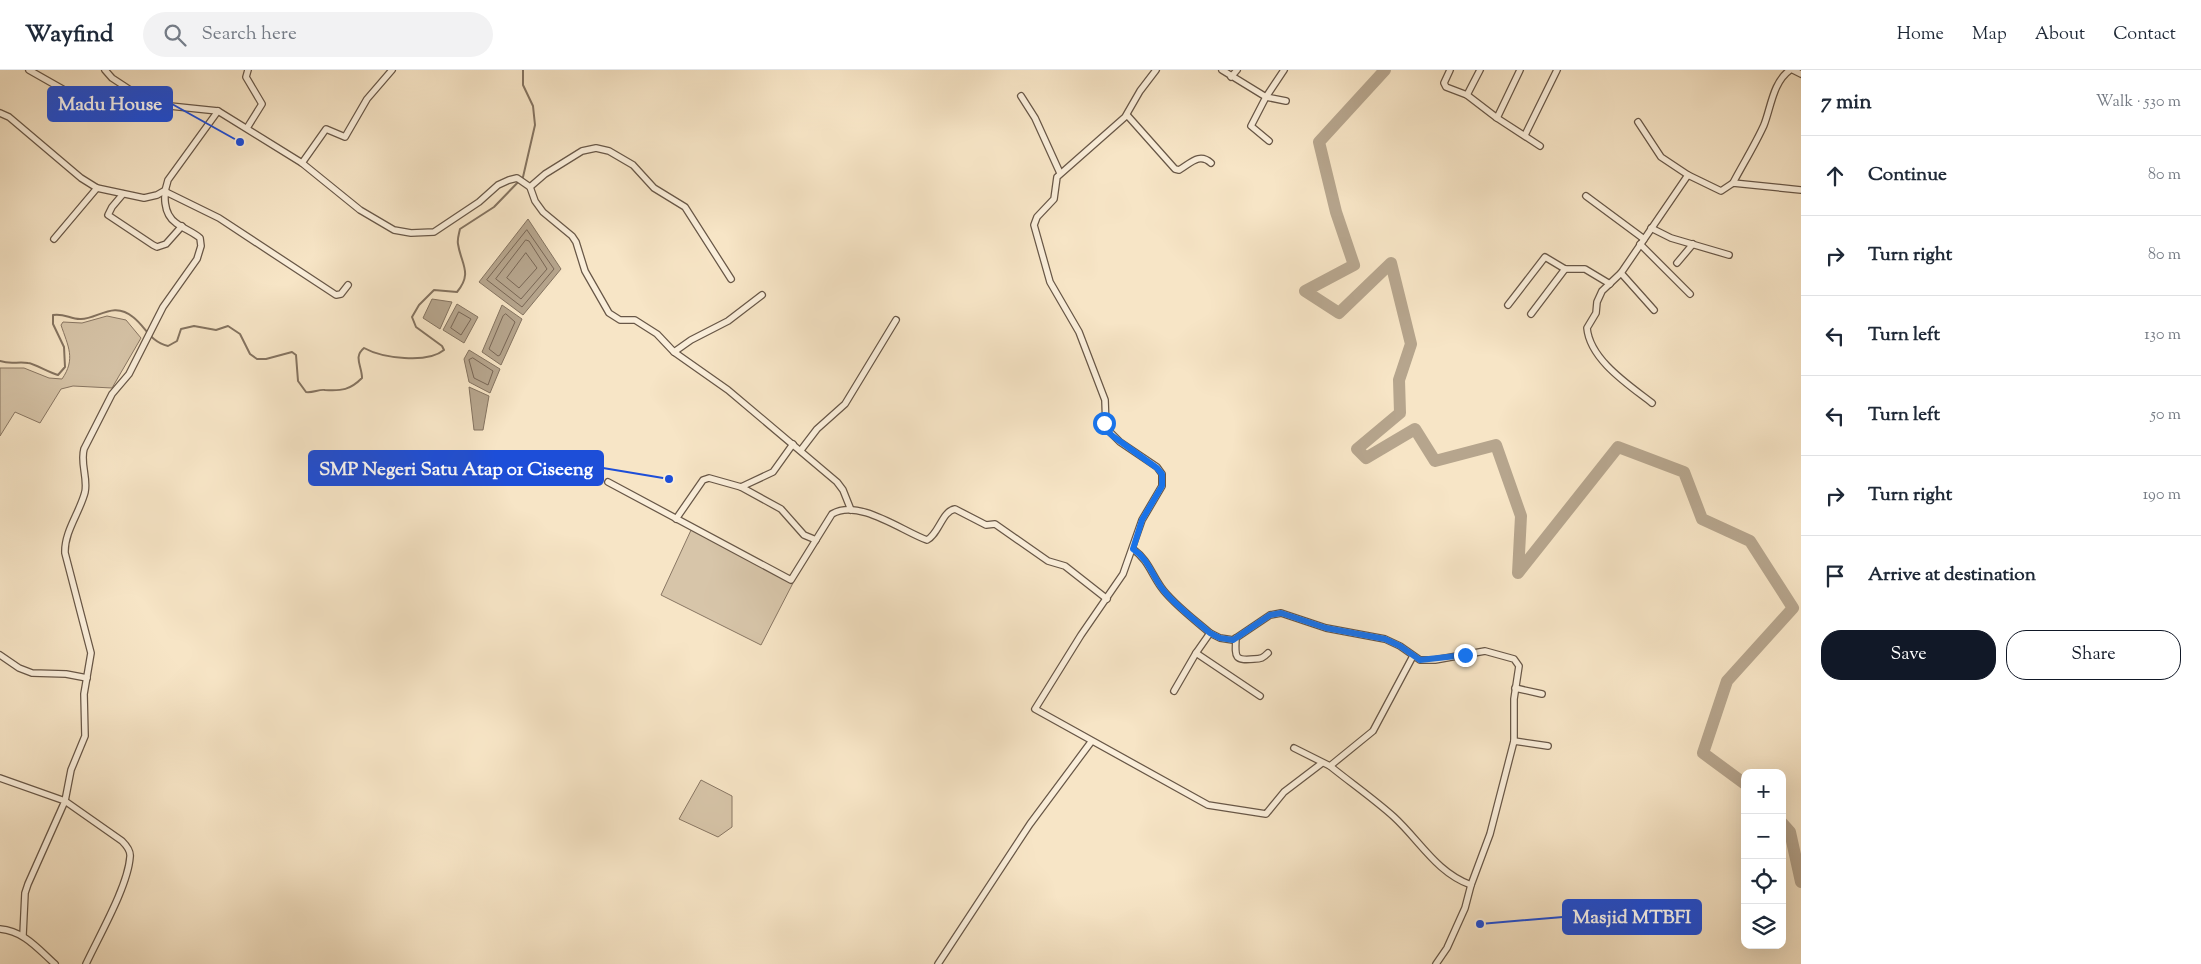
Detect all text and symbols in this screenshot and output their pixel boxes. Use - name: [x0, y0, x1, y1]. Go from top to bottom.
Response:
- search box: [143, 12, 493, 57]
- text: Wayfind: [25, 18, 113, 52]
- icon: search: [161, 21, 189, 49]
- text: Search here: [201, 21, 297, 48]
- text: Home: [1897, 22, 1944, 48]
- text: Map: [1972, 22, 2007, 48]
- text: About: [2035, 22, 2085, 48]
- text: Contact: [2113, 22, 2176, 48]
- callout: Madu House: [48, 87, 172, 121]
- text: 7 min: [1821, 88, 1872, 118]
- text: Walk · 530 m: [2096, 91, 2181, 114]
- text: Madu House: [58, 92, 162, 119]
- icon: ahead: [1821, 162, 1849, 190]
- text: Continue: [1868, 162, 1947, 189]
- text: 80 m: [2148, 164, 2181, 187]
- icon: right: [1821, 242, 1849, 270]
- text: Turn right: [1868, 242, 1952, 269]
- text: 80 m: [2148, 244, 2181, 267]
- icon: left: [1821, 322, 1849, 350]
- text: Turn left: [1868, 322, 1940, 349]
- text: 130 m: [2144, 324, 2181, 347]
- icon: left: [1821, 402, 1849, 430]
- text: Turn left: [1868, 402, 1940, 429]
- text: 50 m: [2150, 404, 2181, 427]
- route start: [1093, 412, 1116, 435]
- callout: SMP Negeri Satu Atap 01 Ciseeng: [309, 451, 603, 485]
- text: SMP Negeri Satu Atap 01 Ciseeng: [319, 457, 594, 484]
- icon: right: [1821, 482, 1849, 510]
- text: Turn right: [1868, 482, 1952, 509]
- text: 190 m: [2143, 484, 2181, 507]
- icon: arrive: [1821, 562, 1849, 590]
- text: Arrive at destination: [1868, 562, 2036, 589]
- button: Save: [1821, 630, 1996, 680]
- button: Share: [2006, 630, 2181, 680]
- route end: [1454, 644, 1477, 667]
- map controls: [1741, 769, 1786, 949]
- button: +: [1741, 769, 1786, 814]
- button: −: [1741, 814, 1786, 859]
- button: locate: [1741, 859, 1786, 904]
- callout: Masjid MTBFI: [1563, 900, 1701, 934]
- button: layers: [1741, 904, 1786, 949]
- text: Masjid MTBFI: [1573, 905, 1692, 932]

